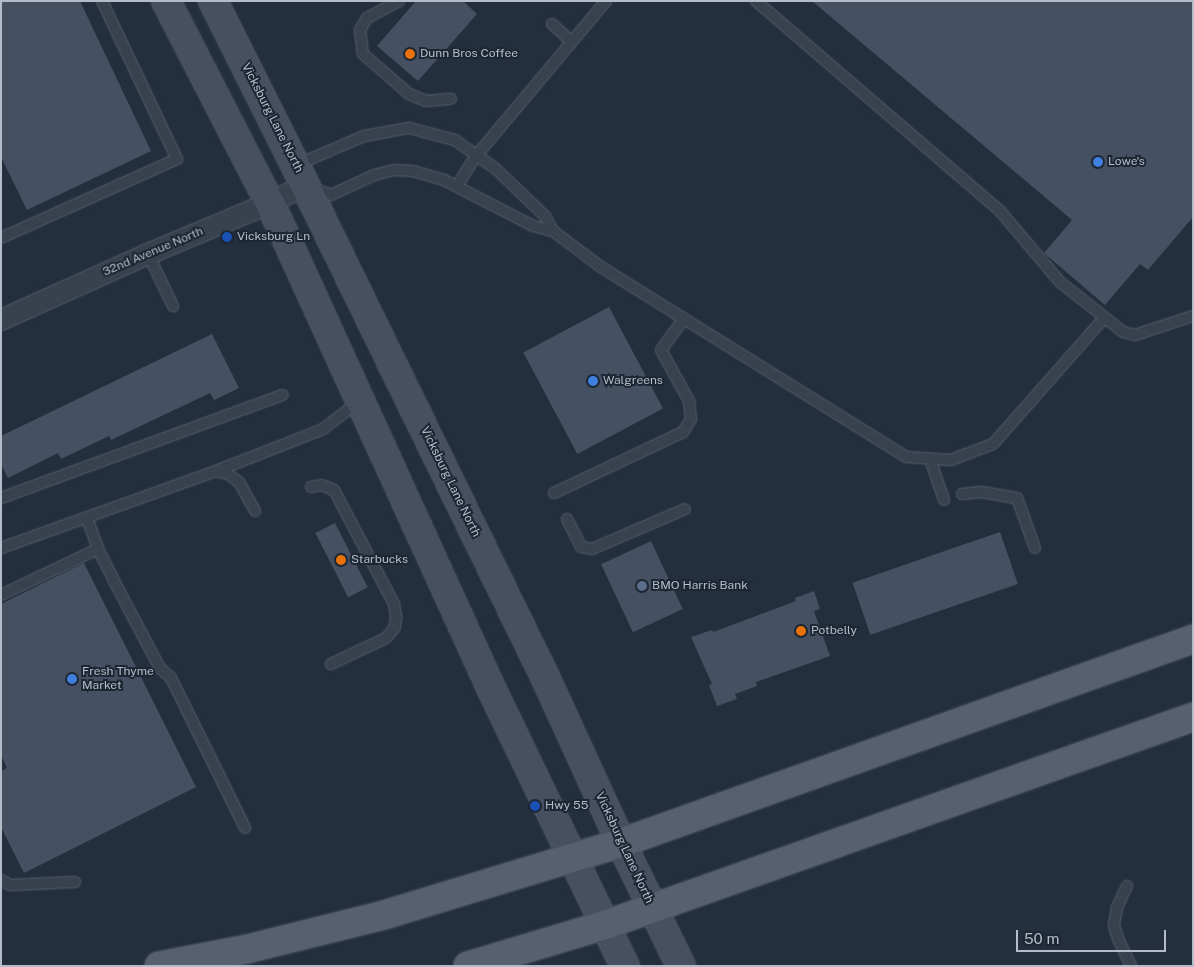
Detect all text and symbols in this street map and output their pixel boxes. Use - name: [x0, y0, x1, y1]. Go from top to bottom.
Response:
- place label: Dunn Bros Coffee: [420, 47, 518, 61]
- marker: Dunn Bros Coffee: [404, 48, 416, 60]
- street label: Vicksburg Lane North: [238, 61, 306, 175]
- place label: Lowe's: [1108, 155, 1145, 169]
- marker: Lowe's: [1092, 156, 1104, 168]
- street label: 32nd Avenue North: [101, 224, 205, 280]
- place label: Vicksburg Ln: [237, 230, 310, 244]
- marker: Vicksburg Ln: [221, 231, 233, 243]
- place label: Walgreens: [603, 374, 663, 388]
- marker: Walgreens: [587, 375, 599, 387]
- street label: Vicksburg Lane North: [417, 424, 483, 540]
- place label: Starbucks: [351, 553, 408, 567]
- marker: Starbucks: [335, 554, 347, 566]
- place label: BMO Harris Bank: [652, 579, 748, 593]
- marker: BMO Harris Bank: [636, 580, 648, 592]
- place label: Potbelly: [811, 624, 857, 638]
- marker: Potbelly: [795, 625, 807, 637]
- place label: Fresh Thyme Market: [82, 665, 154, 693]
- marker: Fresh Thyme Market: [66, 673, 78, 685]
- street label: Vicksburg Lane North: [592, 790, 656, 906]
- place label: Hwy 55: [545, 799, 588, 813]
- marker: Hwy 55: [529, 800, 541, 812]
- scale bar: [1019, 920, 1169, 952]
- text: 50 m: [1024, 930, 1059, 947]

